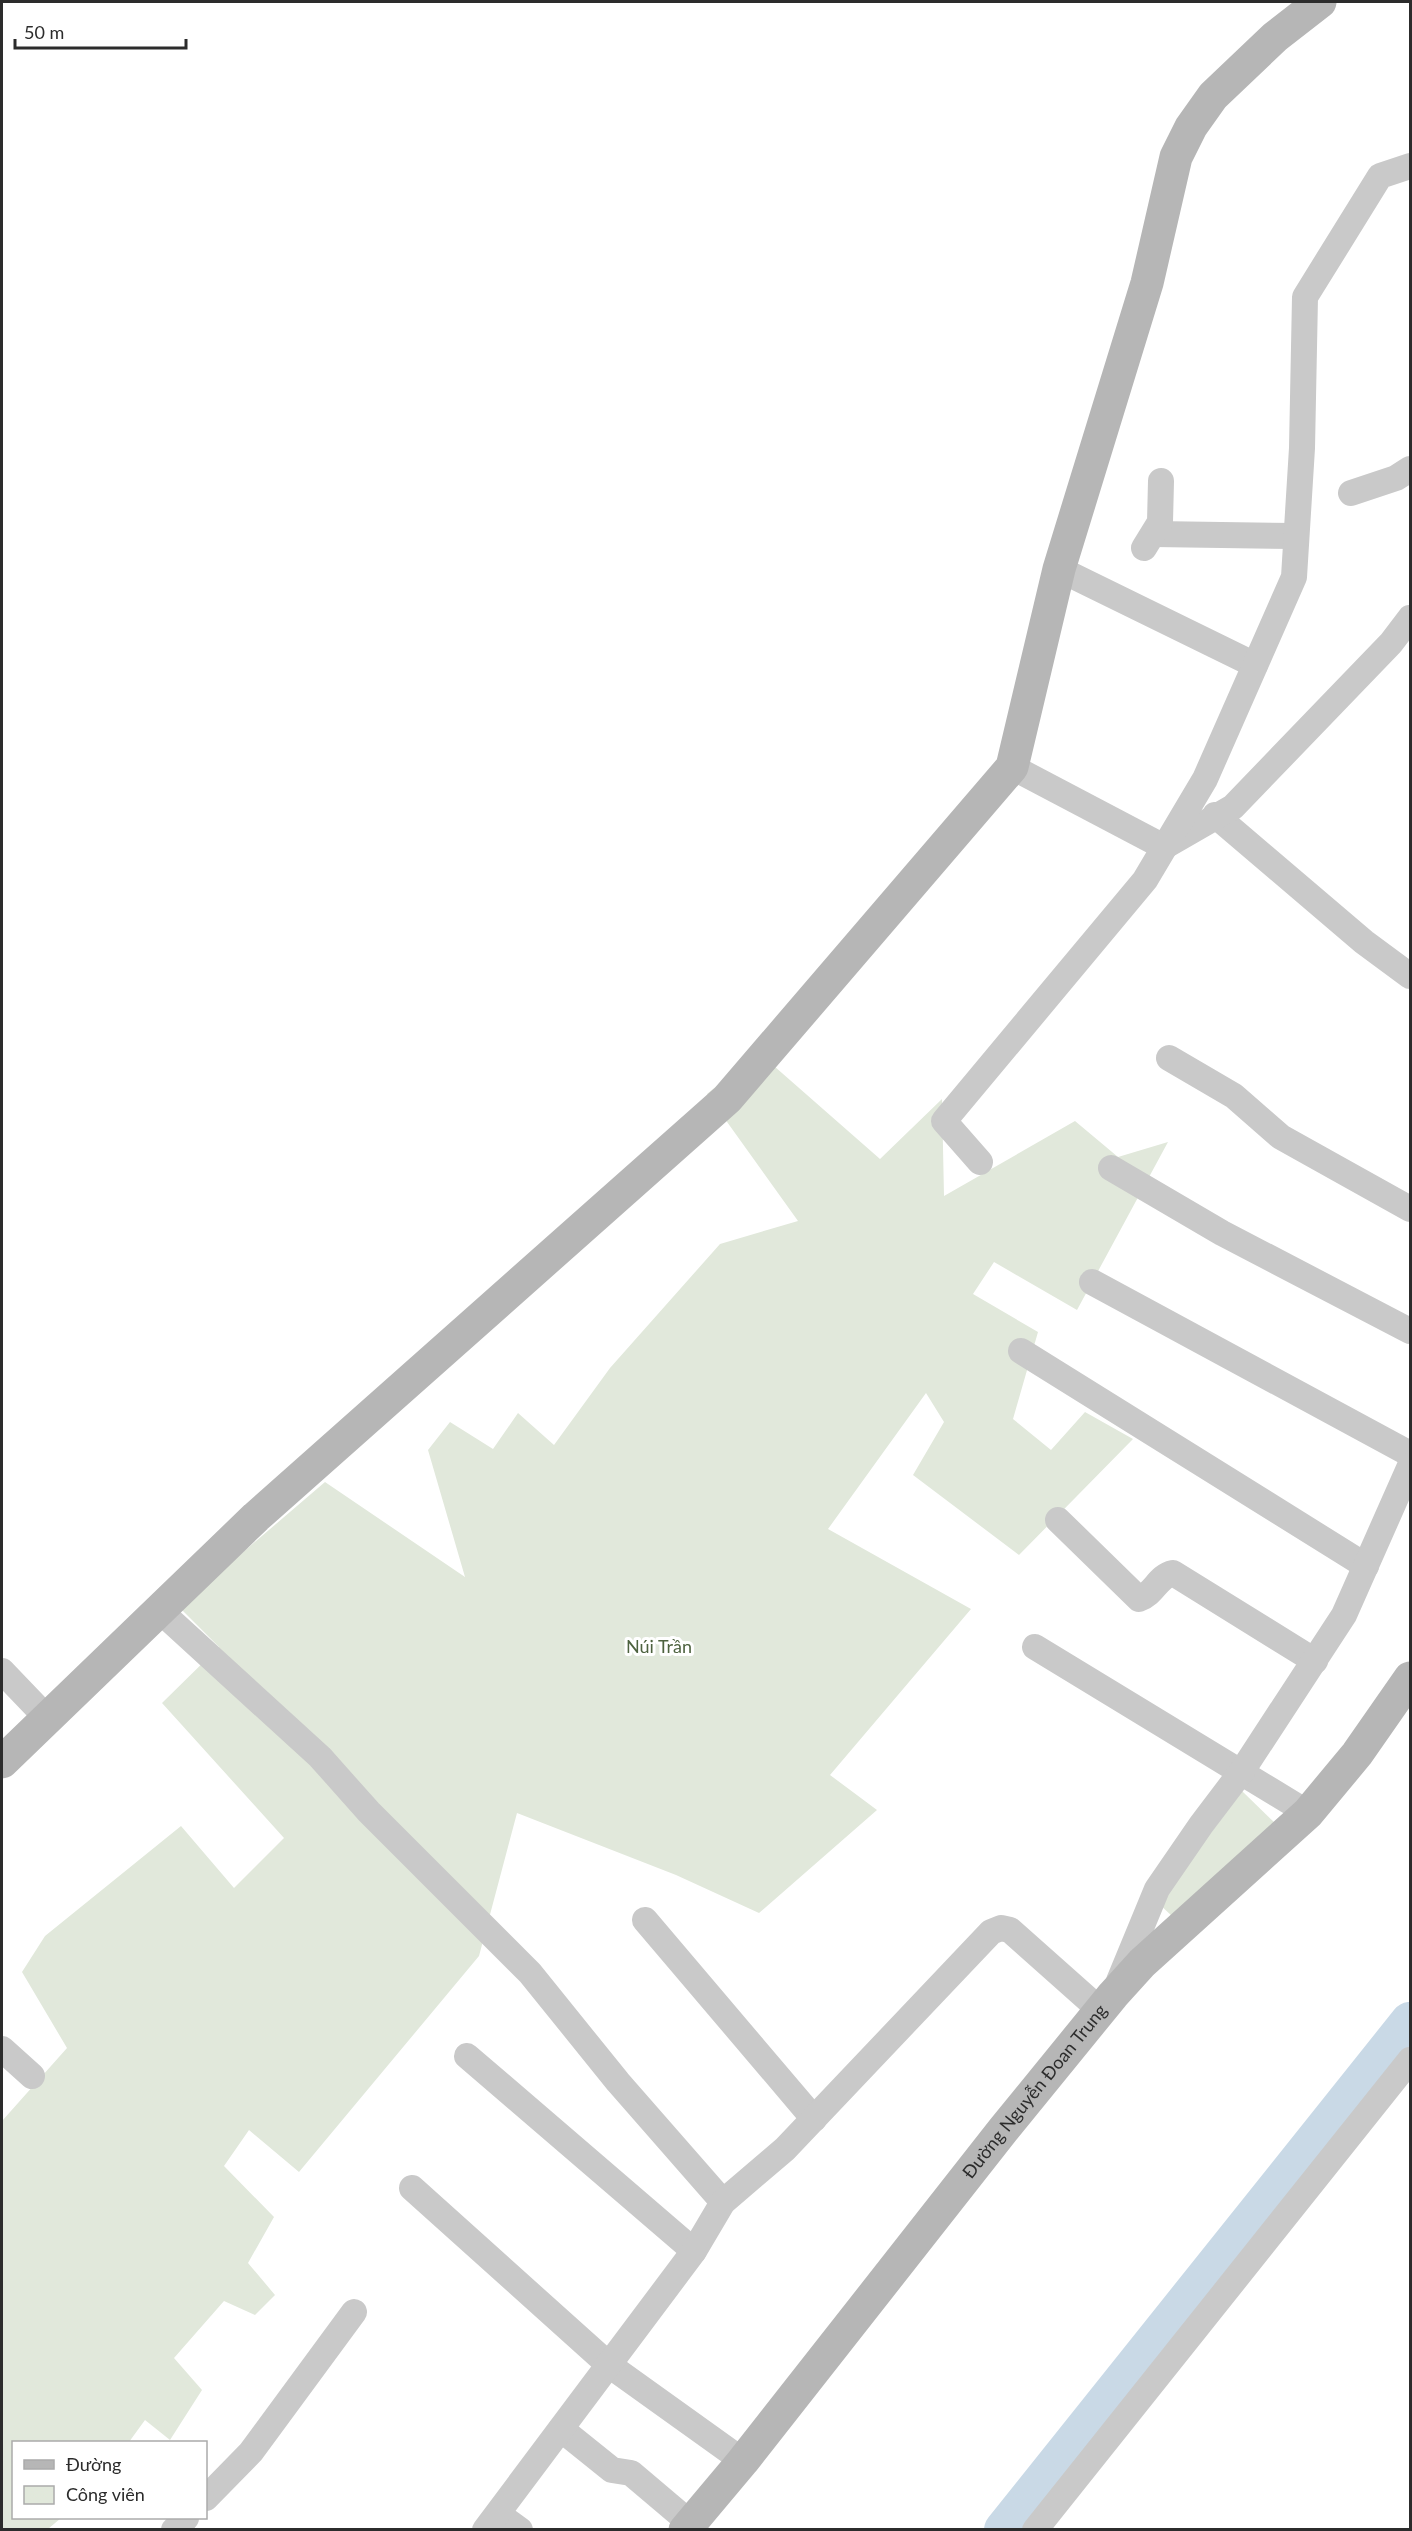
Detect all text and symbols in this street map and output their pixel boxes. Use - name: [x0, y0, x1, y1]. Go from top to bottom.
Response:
- scale bar: [15, 12, 186, 50]
- text: 50 m: [24, 21, 64, 43]
- park label: Núi Trần: [626, 1635, 692, 1657]
- street label: Đường Nguyễn Đoan Trung: [957, 1999, 1111, 2183]
- legend: [12, 2441, 207, 2519]
- text: Đường: [66, 2453, 121, 2475]
- text: Công viên: [66, 2483, 145, 2505]

